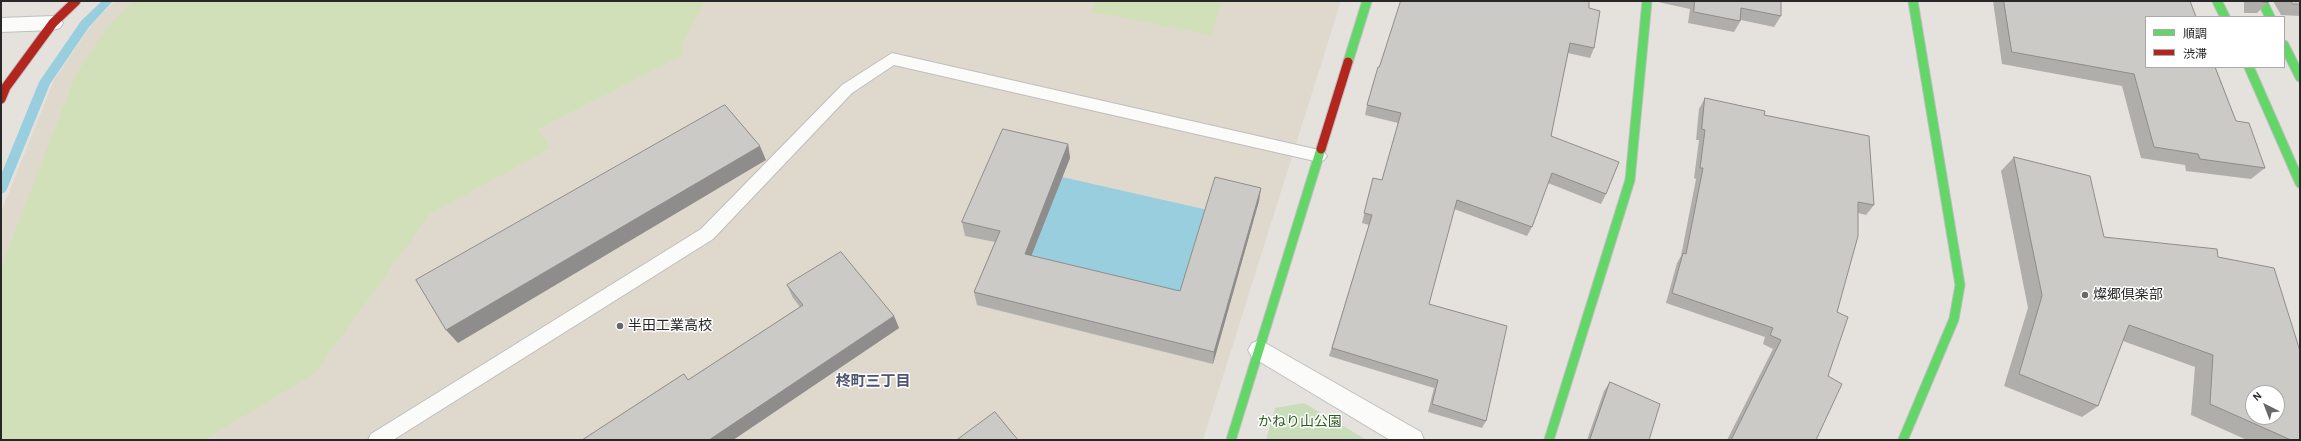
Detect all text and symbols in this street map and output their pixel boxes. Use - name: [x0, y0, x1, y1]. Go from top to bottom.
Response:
- legend: [2145, 16, 2285, 68]
- text: 順調: [2183, 28, 2207, 40]
- text: 渋滞: [2183, 48, 2207, 60]
- place label: 燦郷倶楽部: [2093, 287, 2163, 303]
- marker: 燦郷倶楽部: [2080, 290, 2090, 300]
- place label: 半田工業高校: [628, 318, 712, 334]
- marker: 半田工業高校: [615, 321, 625, 331]
- district label: 柊町三丁目: [836, 372, 910, 390]
- north arrow: [2245, 385, 2285, 425]
- text: N: [2251, 390, 2264, 403]
- park label: かねり山公園: [1258, 414, 1342, 430]

